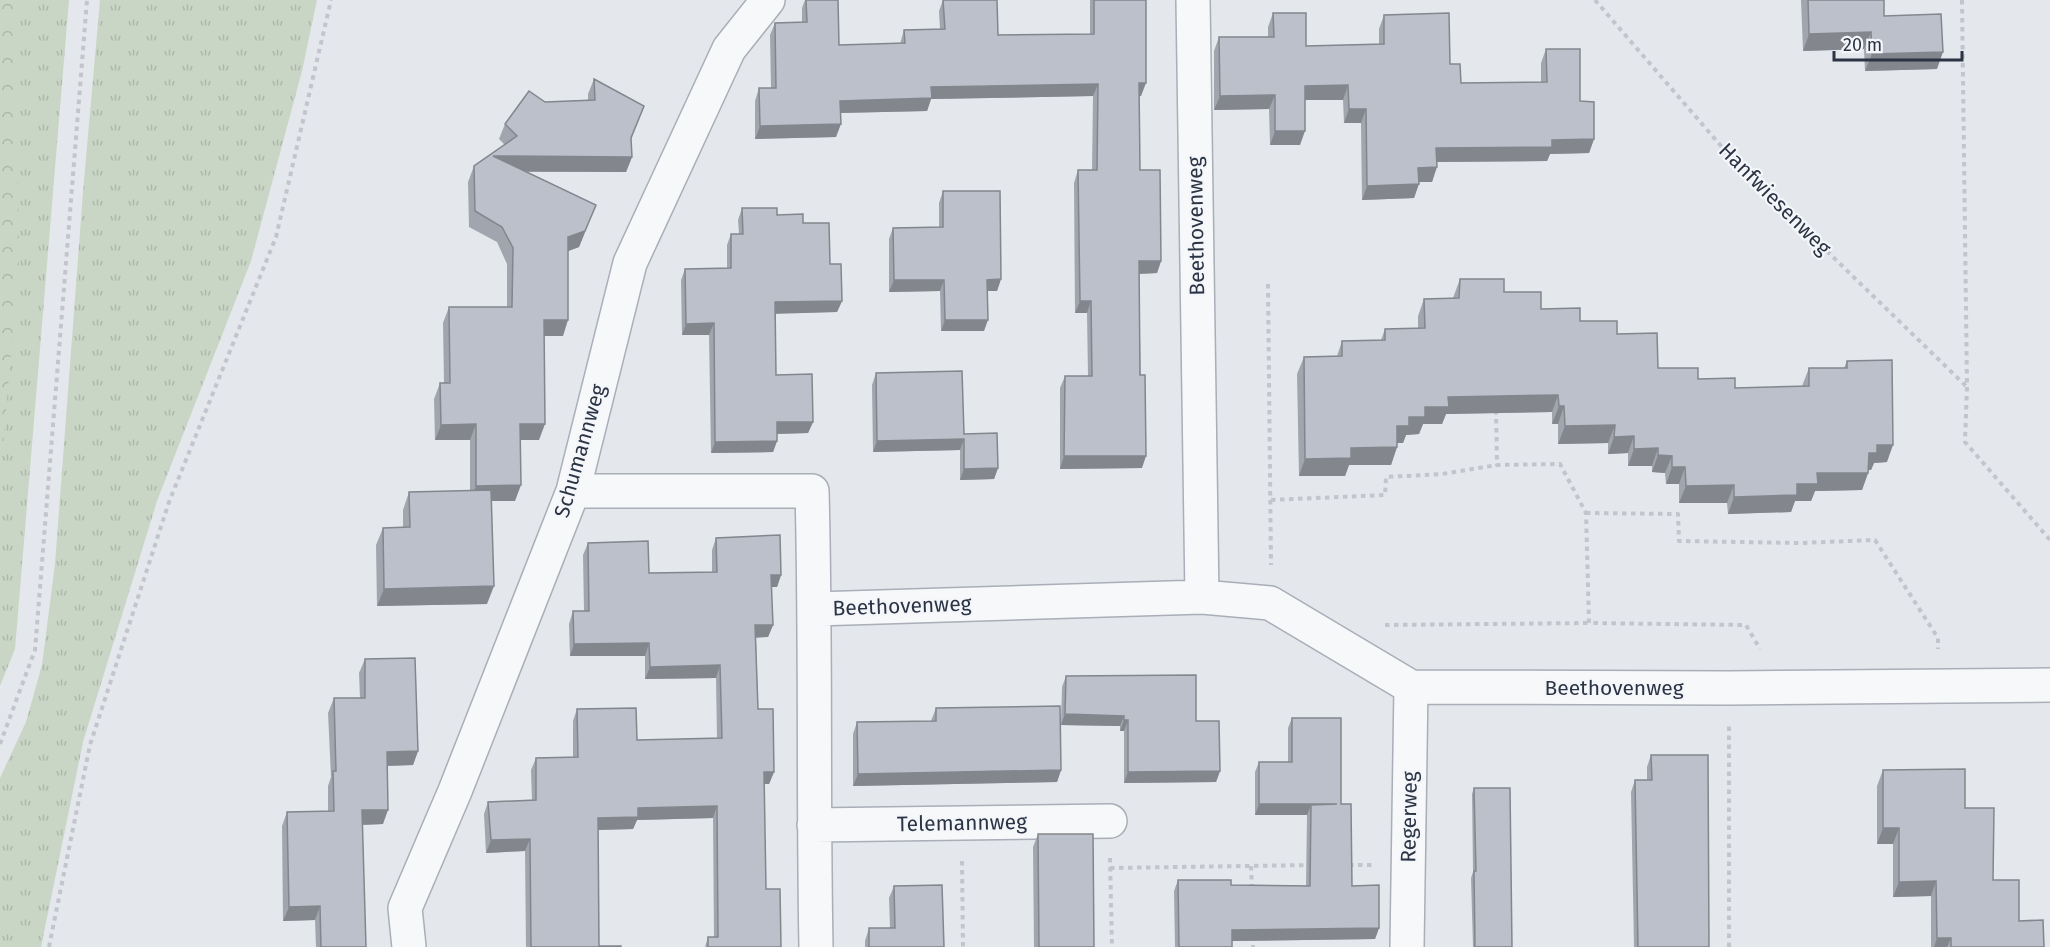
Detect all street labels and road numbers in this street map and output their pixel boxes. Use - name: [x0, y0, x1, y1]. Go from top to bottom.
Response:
- street label: Hanfwiesenweg: [1713, 137, 1837, 261]
- street label: Beethovenweg: [1182, 156, 1210, 296]
- street label: Schumannweg: [549, 381, 611, 521]
- street label: Beethovenweg: [832, 591, 972, 621]
- street label: Beethovenweg: [1544, 675, 1684, 701]
- street label: Regerweg: [1395, 771, 1423, 863]
- street label: Telemannweg: [897, 809, 1027, 837]

